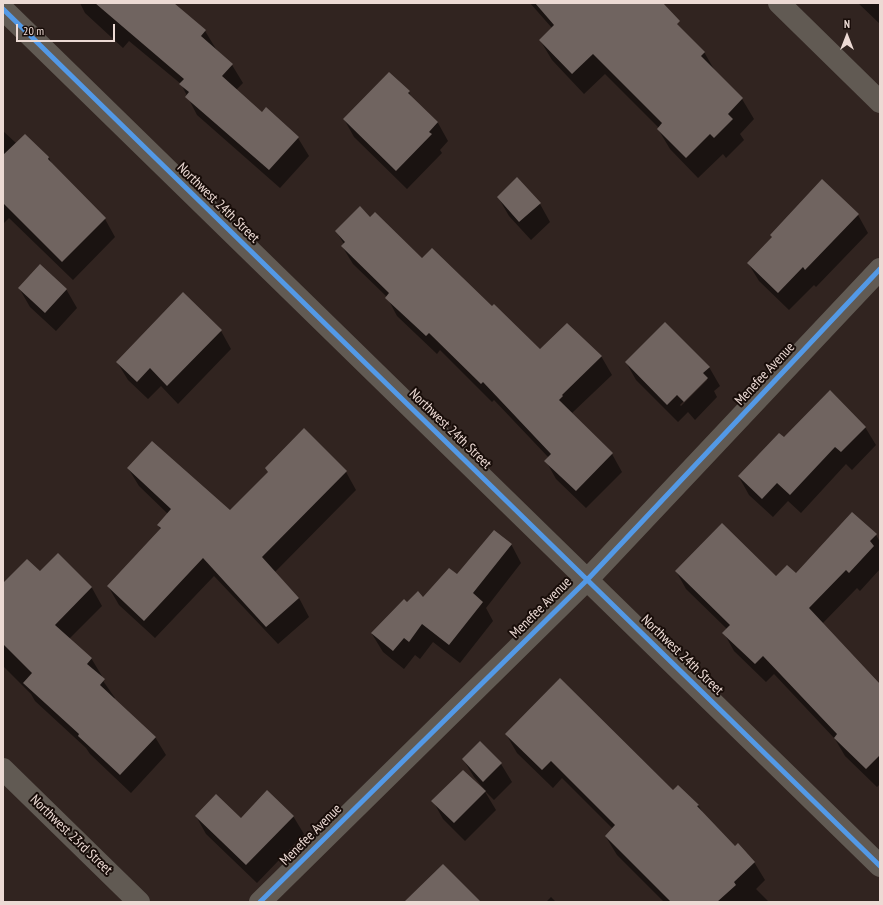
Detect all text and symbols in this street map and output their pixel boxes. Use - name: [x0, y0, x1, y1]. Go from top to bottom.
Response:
- scale bar: [18, 16, 117, 42]
- north arrow: [827, 16, 867, 56]
- text: N: [844, 17, 850, 31]
- text: 20 m: [23, 23, 44, 38]
- street label: Northwest 24th Street: [173, 160, 263, 246]
- street label: Menefee Avenue: [732, 339, 798, 409]
- street label: Northwest 24th Street: [405, 386, 495, 472]
- street label: Menefee Avenue: [507, 574, 575, 642]
- street label: Northwest 24th Street: [637, 612, 727, 698]
- street label: Northwest 23rd Street: [26, 792, 116, 878]
- street label: Menefee Avenue: [277, 801, 345, 869]

